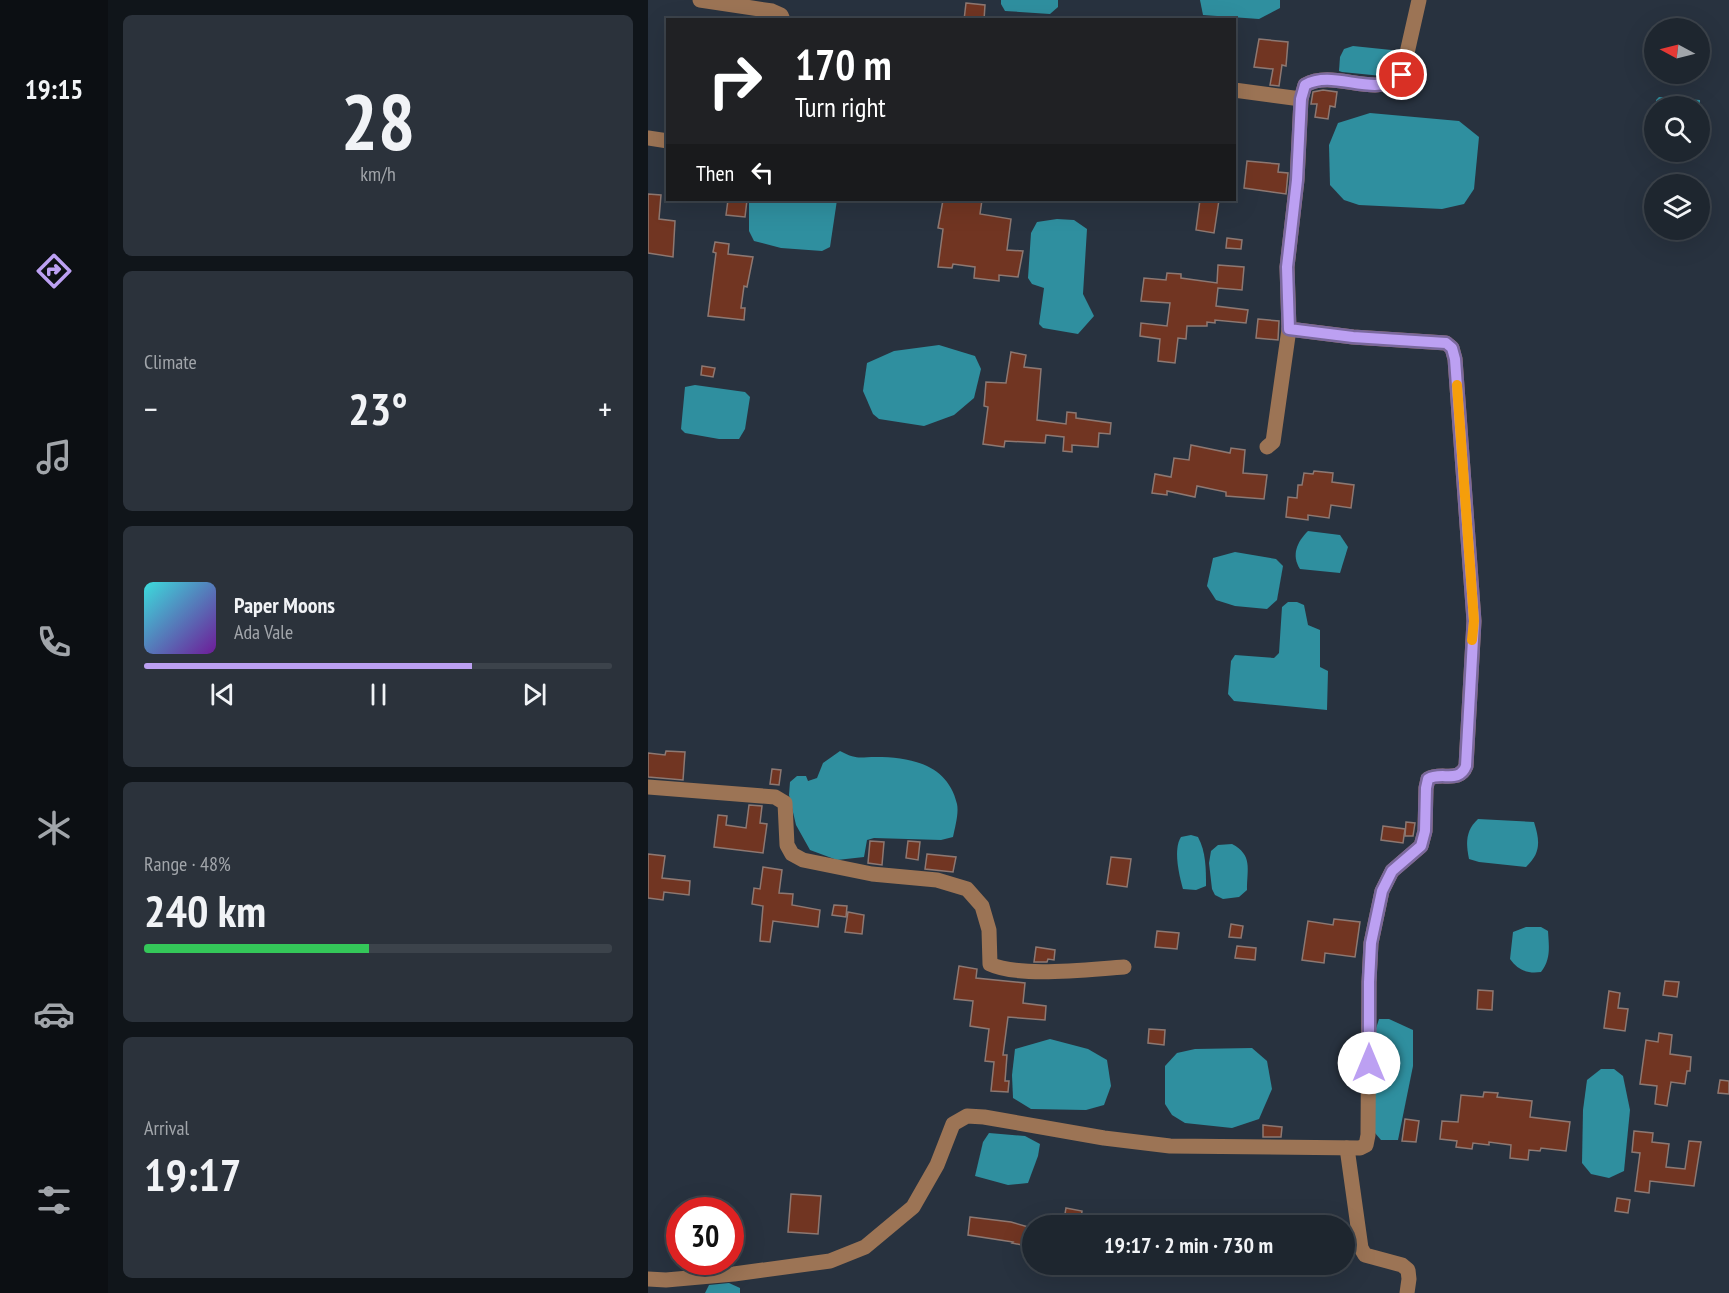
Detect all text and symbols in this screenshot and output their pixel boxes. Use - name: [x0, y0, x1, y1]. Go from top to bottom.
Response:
- north arrow: [1644, 18, 1710, 84]
- map controls: [1644, 18, 1710, 240]
- text: 170 m: [795, 37, 892, 92]
- icon: right: [696, 42, 774, 120]
- pin: [1376, 49, 1427, 100]
- icon: arrive: [1385, 58, 1418, 91]
- text: 28: [341, 71, 415, 172]
- text: 19:15: [25, 72, 83, 106]
- text: Turn right: [795, 90, 886, 124]
- button: search: [1644, 96, 1710, 162]
- icon: left: [746, 156, 779, 189]
- text: Then: [696, 159, 734, 187]
- text: km/h: [360, 161, 396, 187]
- button: layers: [1644, 174, 1710, 240]
- icon: directions: [33, 250, 75, 292]
- text: Climate: [144, 349, 197, 375]
- text: 23°: [348, 379, 408, 437]
- text: −: [144, 387, 158, 430]
- text: +: [598, 387, 612, 430]
- icon: music: [33, 436, 75, 478]
- text: Paper Moons: [234, 591, 335, 619]
- text: Ada Vale: [234, 619, 293, 645]
- icon: phone: [33, 621, 75, 663]
- icon: previous: [206, 678, 239, 711]
- icon: pause: [362, 678, 395, 711]
- icon: next: [518, 678, 551, 711]
- icon: climate: [33, 807, 75, 849]
- text: Range · 48%: [144, 851, 231, 877]
- text: 240 km: [144, 881, 266, 939]
- icon: car: [33, 993, 75, 1035]
- position arrow: [1337, 1031, 1401, 1095]
- text: Arrival: [144, 1115, 189, 1141]
- text: 19:17: [144, 1145, 241, 1203]
- icon: filters: [33, 1179, 75, 1221]
- speed limit sign: 30: [666, 1197, 744, 1275]
- text: 19:17 · 2 min · 730 m: [1104, 1231, 1273, 1259]

